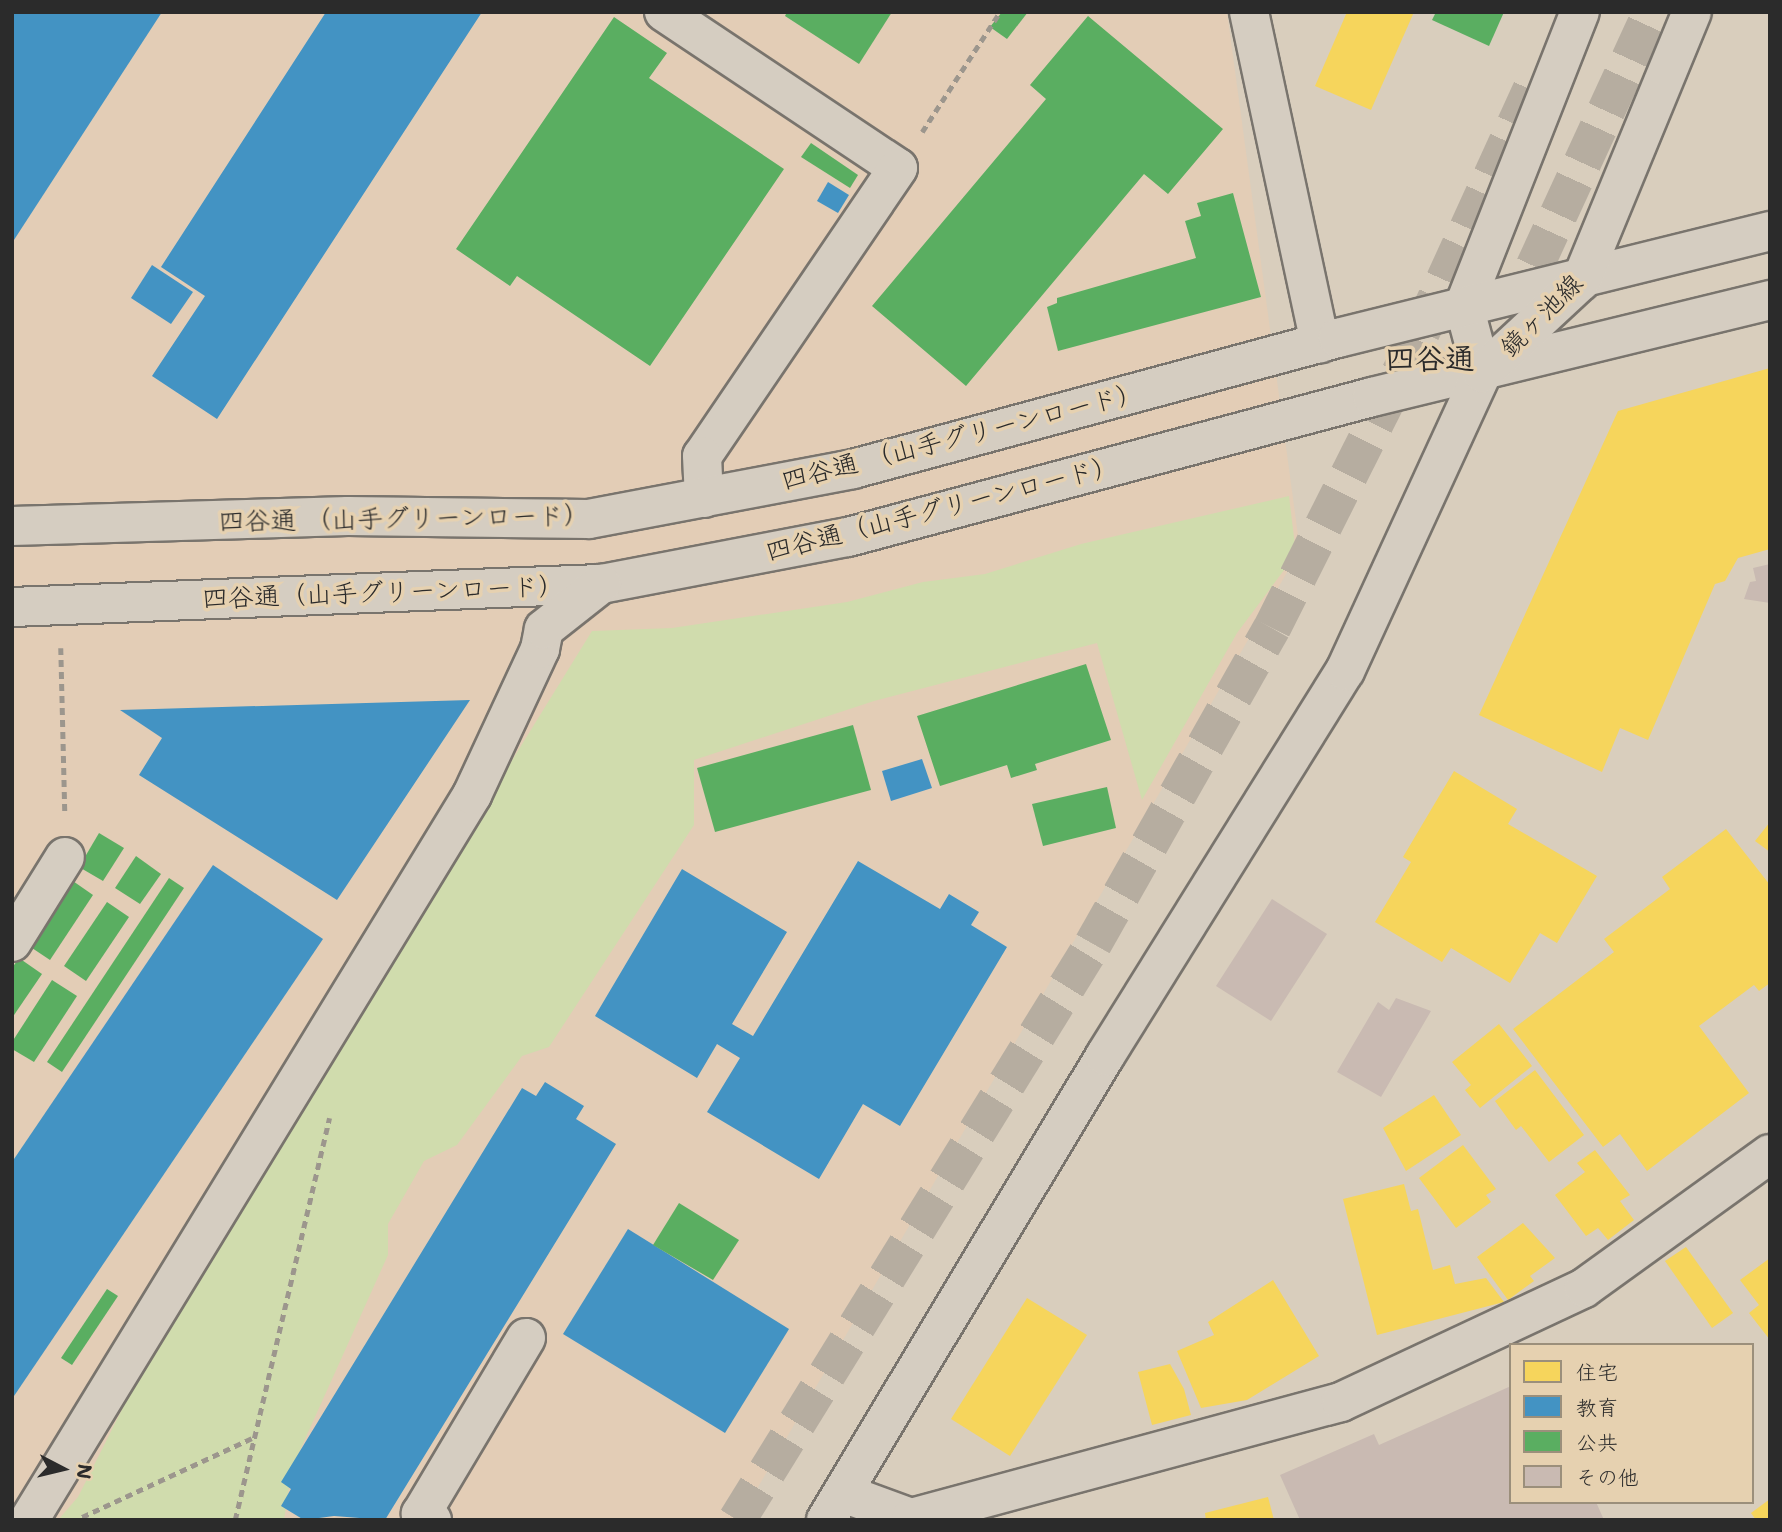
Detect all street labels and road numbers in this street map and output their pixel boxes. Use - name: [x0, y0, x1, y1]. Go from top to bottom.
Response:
- street label: 鏡ヶ池線: [1493, 267, 1589, 363]
- street label: 四谷通 （山手グリーンロード）: [777, 376, 1147, 496]
- street label: 四谷通（山手グリーンロード）: [762, 449, 1122, 567]
- street label: 四谷通 （山手グリーンロード）: [217, 499, 591, 537]
- street label: 四谷通（山手グリーンロード）: [201, 570, 565, 614]

